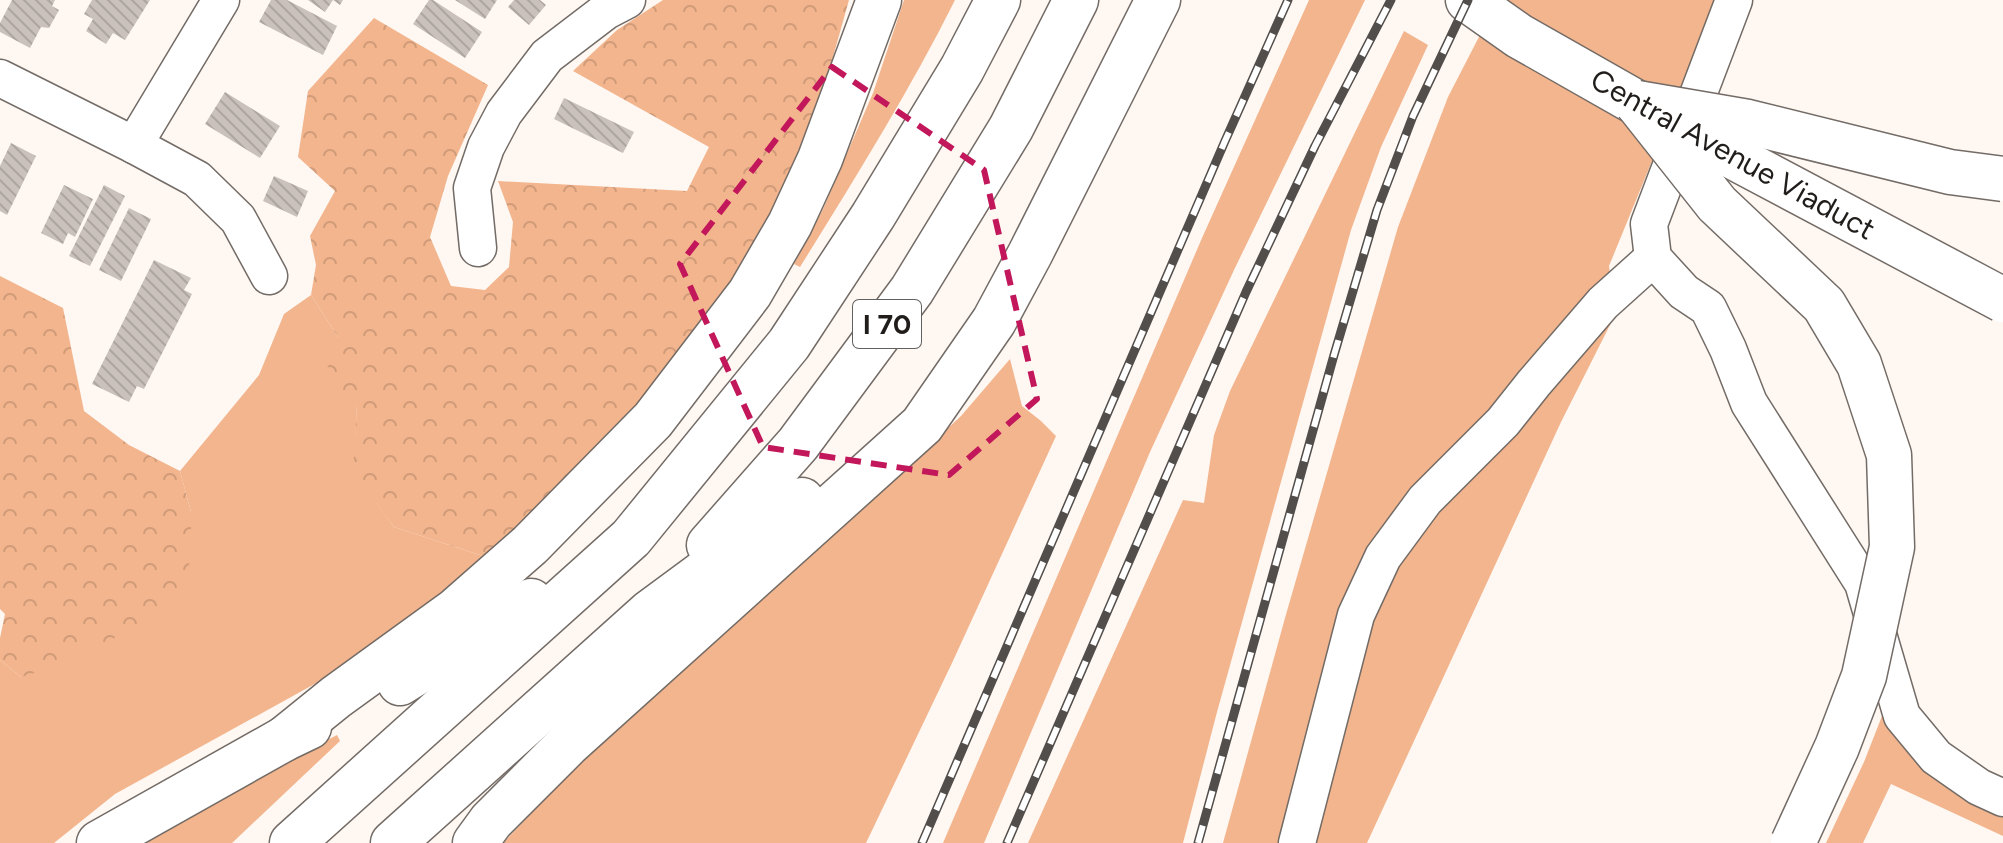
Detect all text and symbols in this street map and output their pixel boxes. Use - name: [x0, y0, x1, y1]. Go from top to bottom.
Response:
- street label: Central Avenue Viaduct: [1584, 60, 1882, 248]
- road number: I 70: [853, 300, 921, 348]

